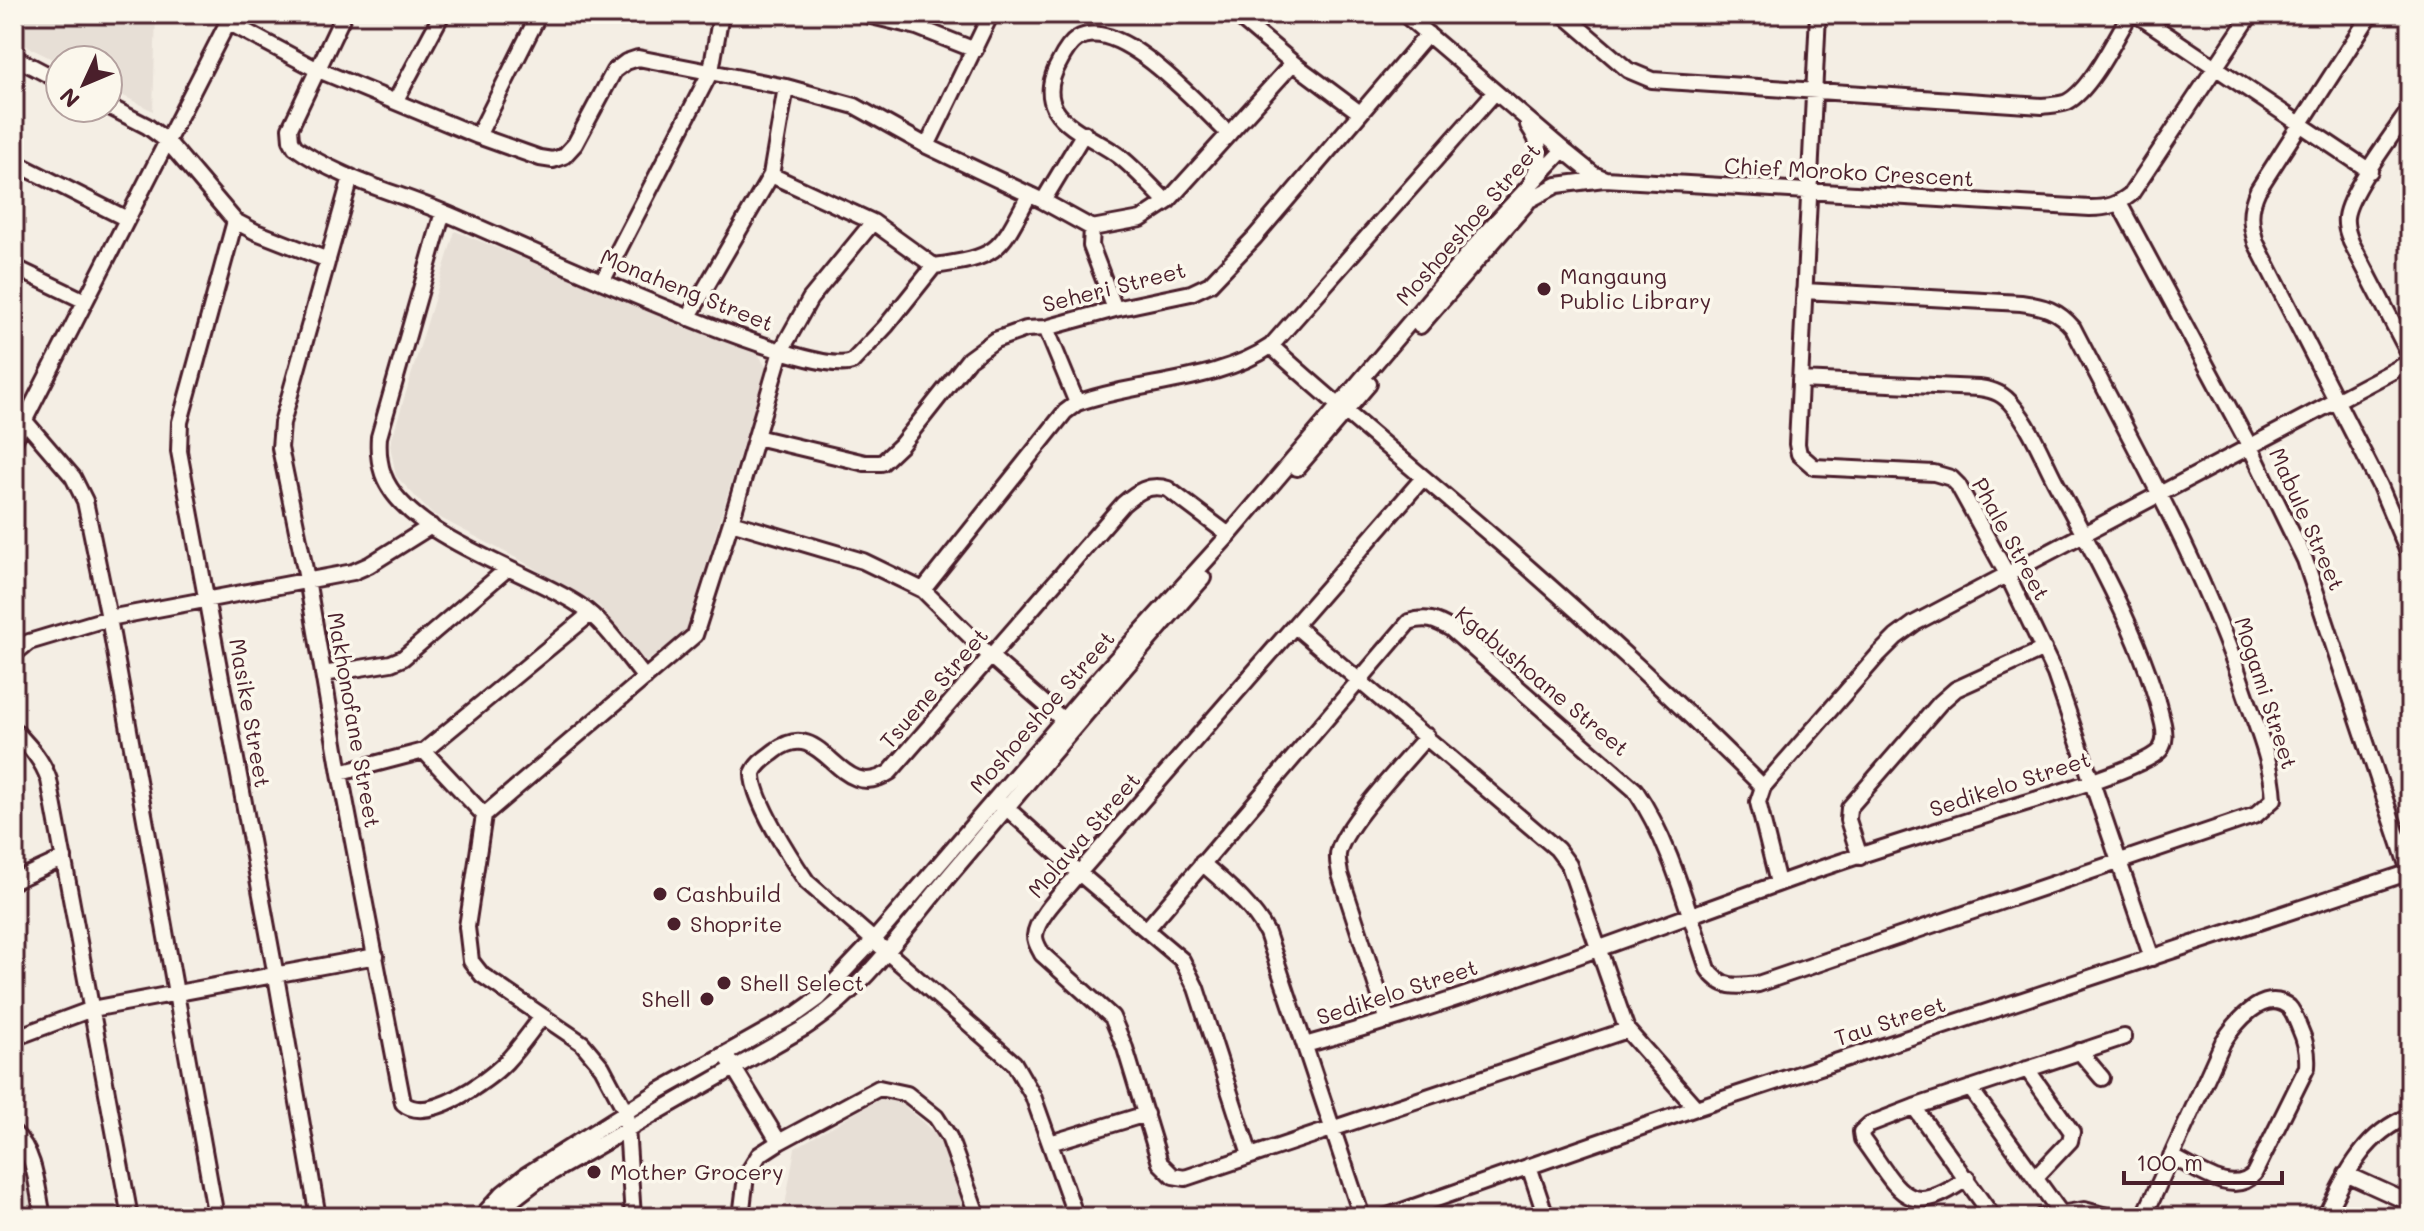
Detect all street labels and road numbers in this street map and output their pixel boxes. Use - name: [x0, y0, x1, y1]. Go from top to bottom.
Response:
- street label: Moshoeshoe Street: [1389, 136, 1547, 311]
- street label: Chief Moroko Crescent: [1723, 150, 1975, 193]
- street label: Monaheng Street: [596, 242, 778, 338]
- street label: Seheri Street: [1039, 255, 1189, 318]
- street label: Mabule Street: [2263, 443, 2352, 595]
- street label: Phale Street: [1966, 472, 2057, 605]
- street label: Kgabushoane Street: [1449, 599, 1635, 762]
- street label: Makhonofane Street: [321, 610, 388, 830]
- street label: Mogami Street: [2228, 613, 2305, 773]
- street label: Tsuene Street: [873, 621, 994, 754]
- street label: Moshoeshoe Street: [963, 624, 1121, 799]
- street label: Masike Street: [223, 636, 278, 790]
- street label: Sedikelo Street: [1926, 744, 2094, 823]
- street label: Molawa Street: [1021, 766, 1146, 904]
- street label: Sedikelo Street: [1313, 952, 1481, 1031]
- street label: Tau Street: [1831, 989, 1949, 1052]

